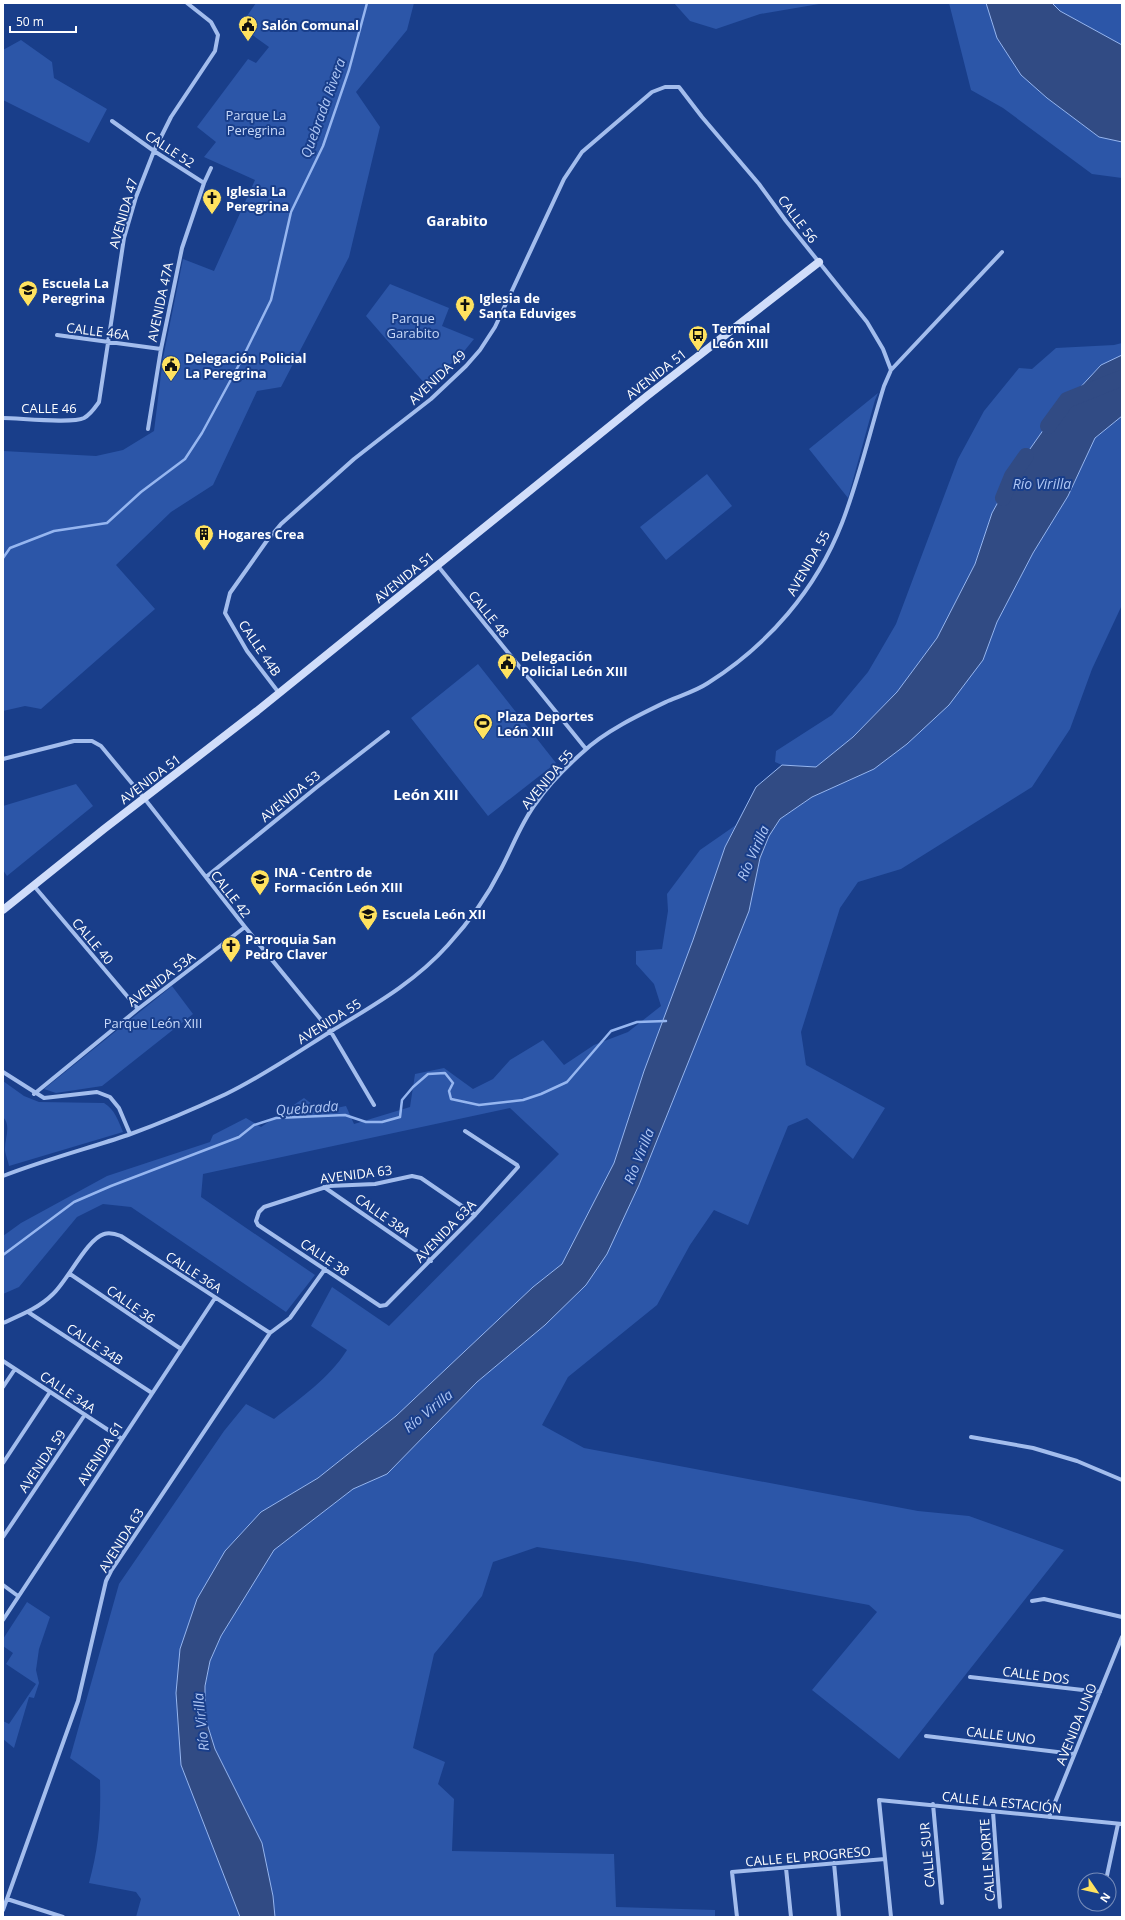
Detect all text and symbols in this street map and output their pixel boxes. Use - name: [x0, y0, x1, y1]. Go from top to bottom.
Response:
- scale bar: [10, 8, 76, 34]
- text: 50 m: [16, 13, 44, 30]
- public building icon: Salón Comunal: [237, 14, 259, 42]
- place label: Salón Comunal: [262, 16, 359, 34]
- water label: Quebrada Rivera: [296, 55, 349, 160]
- park label: Parque La Peregrina: [226, 106, 286, 139]
- street label: CALLE 52: [142, 126, 198, 172]
- street label: AVENIDA 47: [104, 176, 142, 250]
- place label: Iglesia La Peregrina: [226, 182, 289, 215]
- church icon: Iglesia La Peregrina: [201, 187, 223, 215]
- street label: CALLE 56: [774, 191, 822, 247]
- district label: Garabito: [426, 211, 488, 230]
- street label: AVENIDA 47A: [143, 260, 177, 343]
- place label: Escuela La Peregrina: [42, 274, 109, 307]
- school or university icon: Escuela La Peregrina: [17, 279, 39, 307]
- place label: Iglesia de Santa Eduviges: [479, 289, 576, 322]
- church icon: Iglesia de Santa Eduviges: [454, 294, 476, 322]
- park label: Parque Garabito: [387, 309, 440, 342]
- street label: CALLE 46A: [65, 318, 131, 344]
- place label: Terminal León XIII: [712, 319, 770, 352]
- bus stop icon: Terminal León XIII: [687, 324, 709, 352]
- street label: AVENIDA 51: [622, 345, 690, 403]
- street label: AVENIDA 49: [404, 346, 470, 408]
- place label: Delegación Policial La Peregrina: [185, 349, 306, 382]
- public building icon: Delegación Policial La Peregrina: [160, 354, 182, 382]
- street label: CALLE 46: [21, 399, 77, 417]
- water label: Río Virilla: [1013, 474, 1071, 493]
- building icon: Hogares Crea: [193, 523, 215, 551]
- place label: Hogares Crea: [218, 525, 304, 543]
- street label: AVENIDA 55: [782, 527, 834, 599]
- street label: AVENIDA 51: [370, 547, 438, 607]
- street label: CALLE 48: [465, 587, 513, 641]
- street label: CALLE 44B: [235, 616, 285, 680]
- place label: Delegación Policial León XIII: [521, 647, 628, 680]
- public building icon: Delegación Policial León XIII: [496, 652, 518, 680]
- place label: Plaza Deportes León XIII: [497, 707, 594, 740]
- sports icon: Plaza Deportes León XIII: [472, 712, 494, 740]
- street label: AVENIDA 55: [517, 745, 577, 813]
- street label: AVENIDA 51: [116, 750, 184, 808]
- street label: AVENIDA 53: [256, 766, 324, 826]
- district label: León XIII: [393, 784, 459, 804]
- water label: Río Virilla: [732, 822, 773, 883]
- place label: INA - Centro de Formación León XIII: [274, 863, 403, 896]
- street label: CALLE 42: [207, 867, 255, 921]
- school or university icon: INA - Centro de Formación León XIII: [249, 868, 271, 896]
- school or university icon: Escuela León XII: [357, 903, 379, 931]
- place label: Escuela León XII: [382, 905, 486, 923]
- street label: CALLE 40: [68, 914, 118, 968]
- place label: Parroquia San Pedro Claver: [245, 930, 336, 963]
- church icon: Parroquia San Pedro Claver: [220, 935, 242, 963]
- street label: AVENIDA 53A: [123, 947, 199, 1010]
- street label: AVENIDA 55: [293, 994, 365, 1048]
- park label: Parque León XIII: [104, 1014, 202, 1032]
- water label: Quebrada: [275, 1096, 339, 1119]
- water label: Río Virilla: [619, 1125, 658, 1186]
- street label: AVENIDA 63: [319, 1161, 393, 1187]
- street label: CALLE 38A: [352, 1189, 415, 1241]
- street label: AVENIDA 63A: [410, 1195, 480, 1266]
- street label: CALLE 38: [297, 1234, 353, 1280]
- street label: CALLE 36A: [162, 1247, 226, 1297]
- street label: CALLE 36: [103, 1281, 159, 1327]
- street label: CALLE 34B: [63, 1319, 127, 1369]
- street label: CALLE 34A: [37, 1367, 100, 1418]
- water label: Río Virilla: [399, 1385, 456, 1436]
- street label: AVENIDA 61: [73, 1418, 127, 1488]
- street label: AVENIDA 59: [14, 1426, 70, 1496]
- street label: AVENIDA 63: [94, 1504, 148, 1576]
- street label: CALLE DOS: [1002, 1662, 1070, 1688]
- street label: AVENIDA UNO: [1051, 1680, 1101, 1768]
- water label: Río Virilla: [188, 1692, 213, 1752]
- street label: CALLE UNO: [965, 1722, 1037, 1748]
- street label: CALLE LA ESTACIÓN: [941, 1787, 1063, 1817]
- street label: CALLE NORTE: [975, 1818, 999, 1902]
- street label: CALLE SUR: [915, 1822, 939, 1888]
- street label: CALLE EL PROGRESO: [745, 1842, 871, 1870]
- north arrow: [1077, 1872, 1117, 1912]
- text: N: [1097, 1890, 1114, 1906]

